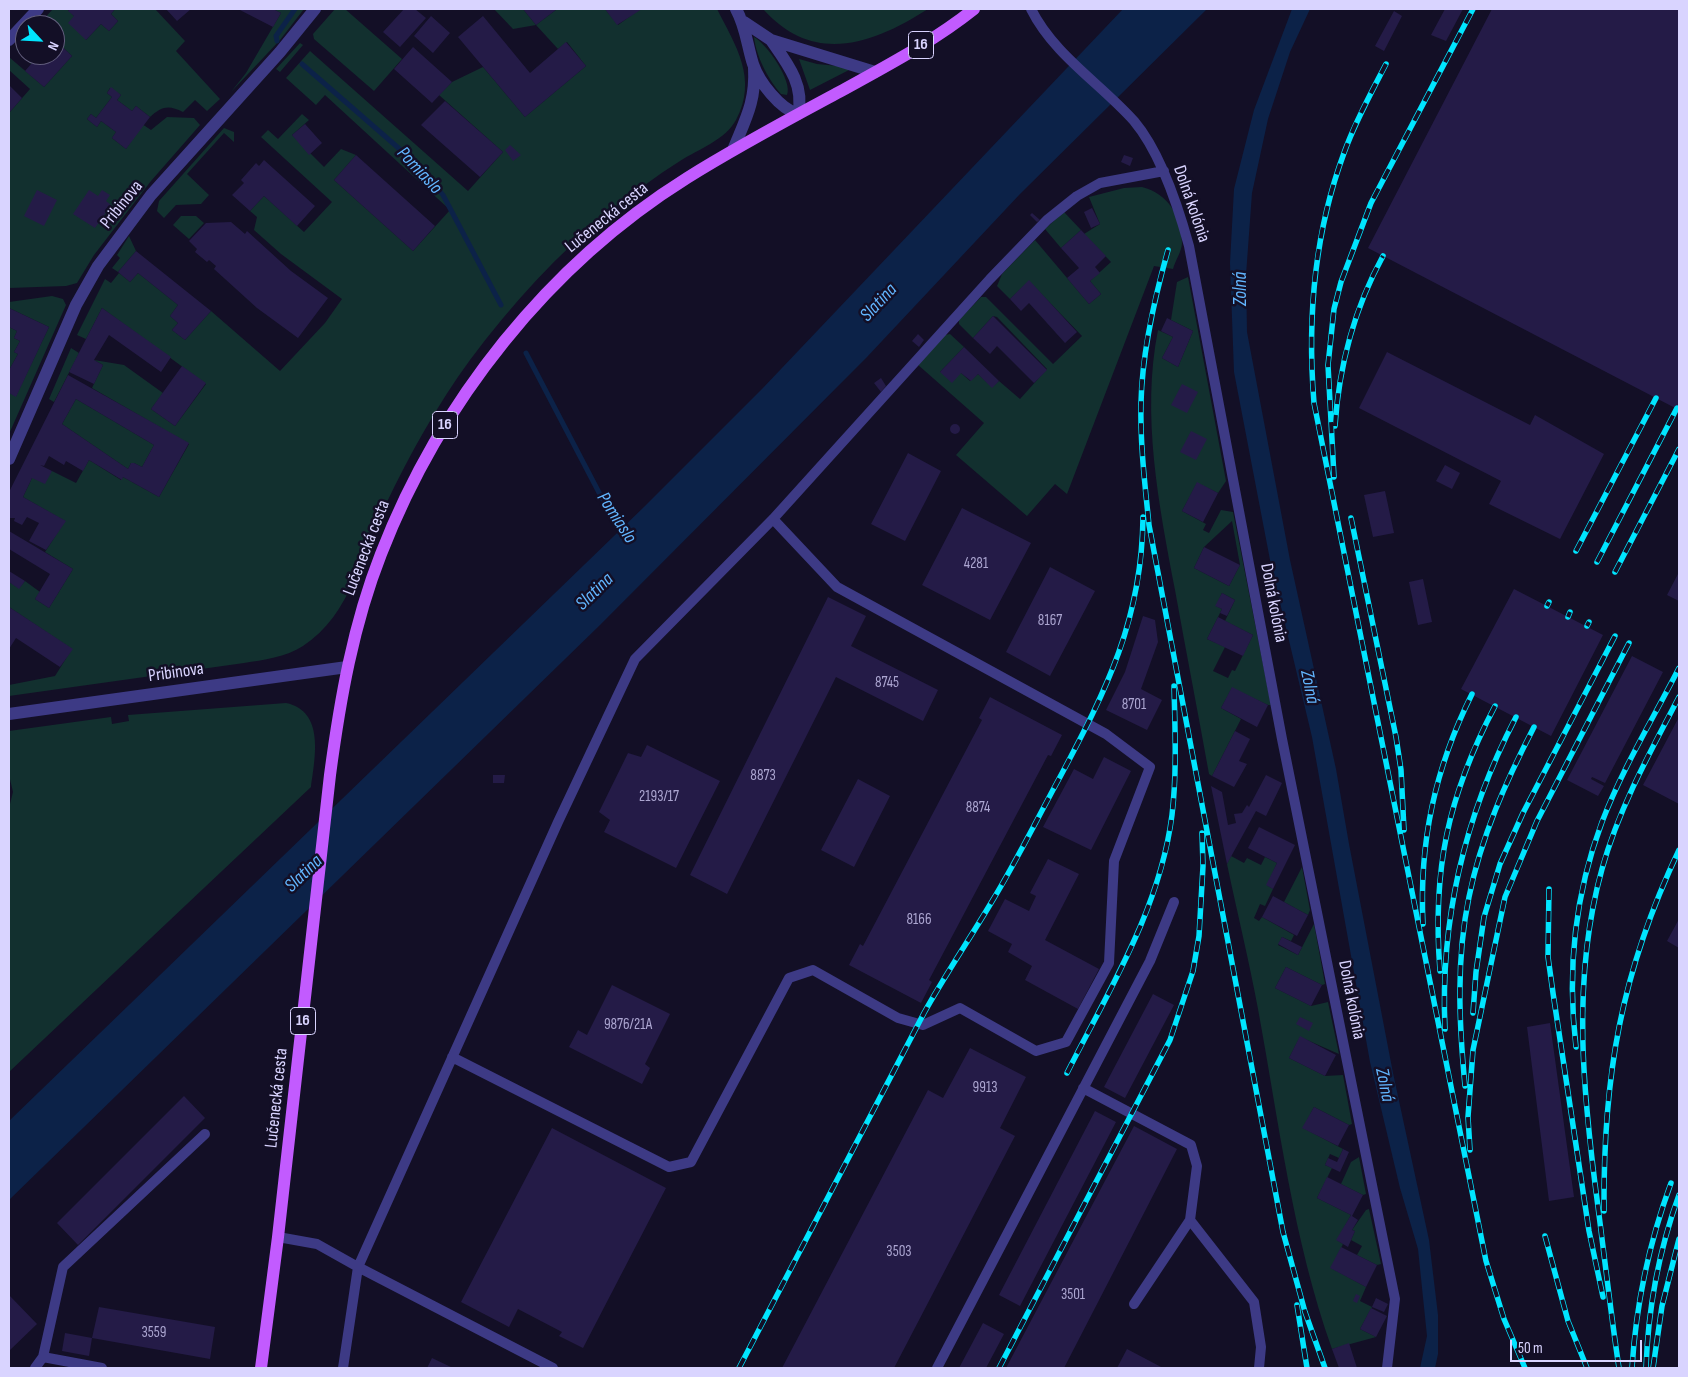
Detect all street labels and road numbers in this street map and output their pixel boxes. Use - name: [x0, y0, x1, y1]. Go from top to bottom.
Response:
- road number: 16: [908, 32, 934, 58]
- street label: Dolná kolónia: [1168, 163, 1214, 245]
- street label: Pribinova: [96, 177, 148, 233]
- street label: Lučenecká cesta: [561, 178, 653, 258]
- road number: 16: [432, 412, 458, 438]
- street label: Lučenecká cesta: [339, 497, 395, 599]
- street label: Dolná kolónia: [1255, 562, 1291, 644]
- street label: Pribinova: [147, 658, 205, 688]
- street label: Dolná kolónia: [1333, 959, 1369, 1041]
- road number: 16: [290, 1008, 316, 1034]
- street label: Lučenecká cesta: [261, 1047, 293, 1149]

